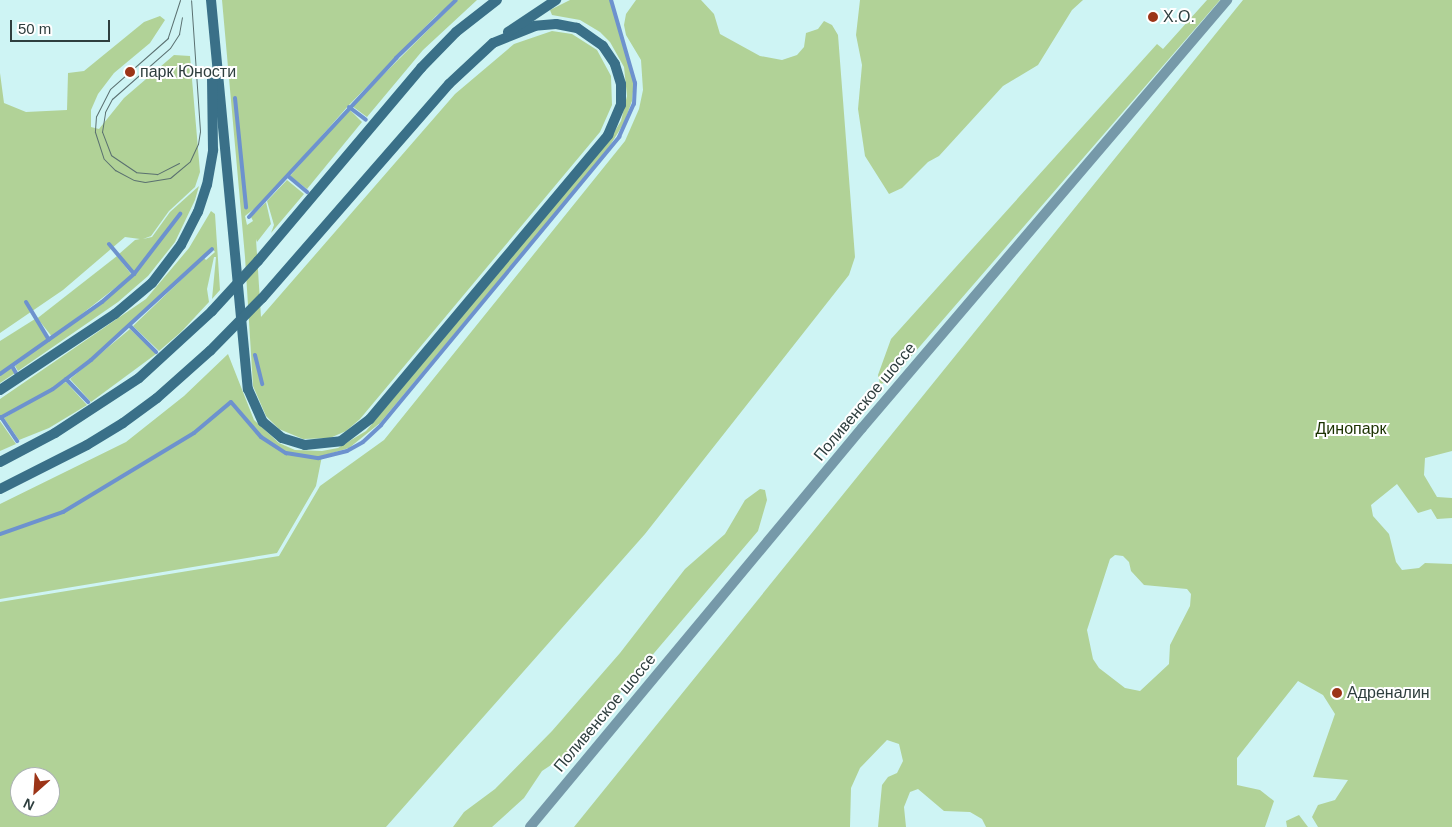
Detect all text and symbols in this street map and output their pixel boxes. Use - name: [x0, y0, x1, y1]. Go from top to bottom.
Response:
- place label: Х.О.: [1163, 7, 1195, 27]
- scale bar: [12, 10, 112, 42]
- marker: Х.О.: [1147, 11, 1159, 23]
- text: 50 m: [18, 20, 51, 37]
- place label: парк Юности: [140, 62, 236, 82]
- marker: парк Юности: [124, 66, 136, 78]
- street label: Поливенское шоссе: [810, 339, 920, 465]
- park label: Динопарк: [1316, 419, 1386, 439]
- street label: Поливенское шоссе: [550, 650, 660, 776]
- place label: Адреналин: [1347, 683, 1430, 703]
- marker: Адреналин: [1331, 687, 1343, 699]
- north arrow: [10, 767, 60, 817]
- text: N: [21, 795, 37, 814]

